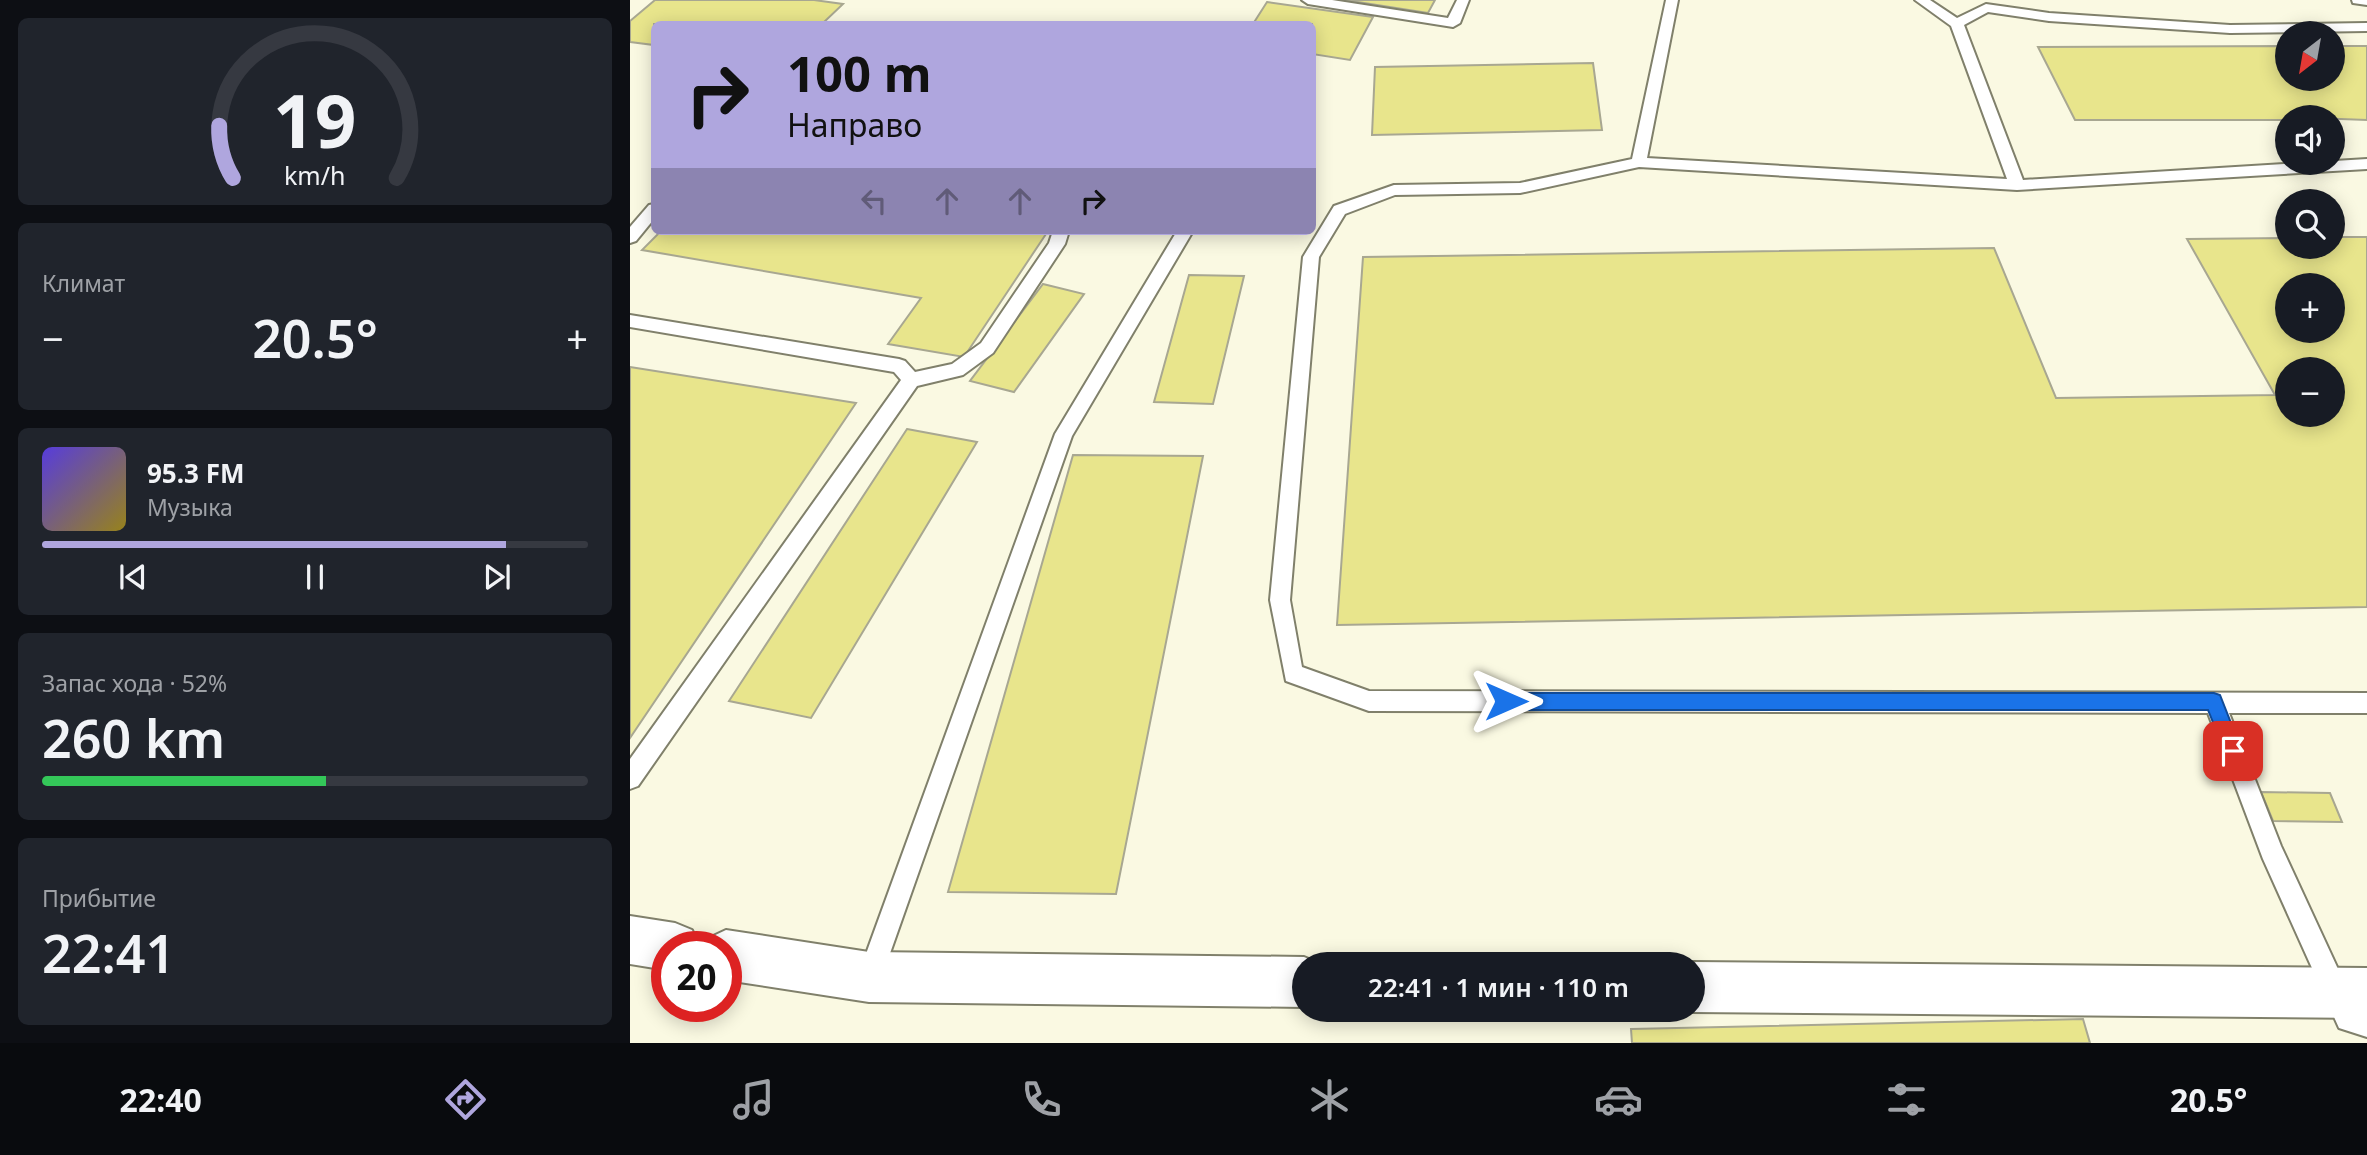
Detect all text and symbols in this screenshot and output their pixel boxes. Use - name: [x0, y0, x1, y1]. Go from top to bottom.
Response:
- north arrow: [2275, 21, 2345, 91]
- map controls: [2275, 21, 2345, 427]
- text: 100 m: [787, 40, 932, 106]
- icon: right: [672, 49, 763, 140]
- text: 19: [273, 70, 357, 169]
- text: Направо: [787, 103, 922, 146]
- button: sound: [2275, 105, 2345, 175]
- text: km/h: [284, 157, 346, 191]
- icon: left: [855, 182, 893, 220]
- icon: ahead: [928, 182, 966, 220]
- icon: ahead: [1001, 182, 1039, 220]
- icon: right: [1074, 182, 1112, 220]
- button: search: [2275, 189, 2345, 259]
- text: Климат: [42, 267, 125, 299]
- button: +: [2275, 273, 2345, 343]
- text: 20.5°: [252, 302, 378, 373]
- text: −: [42, 312, 64, 364]
- text: +: [566, 312, 588, 364]
- button: −: [2275, 357, 2345, 427]
- text: 95.3 FM: [147, 455, 244, 491]
- text: Музыка: [147, 491, 233, 523]
- icon: previous: [114, 558, 152, 596]
- icon: pause: [296, 558, 334, 596]
- icon: next: [478, 558, 516, 596]
- position arrow: [1469, 664, 1543, 738]
- text: Запас хода · 52%: [42, 667, 227, 699]
- text: 260 km: [42, 702, 225, 773]
- pin: [2203, 721, 2263, 781]
- icon: arrive: [2214, 732, 2252, 770]
- text: Прибытие: [42, 882, 156, 914]
- text: 22:41: [42, 917, 175, 988]
- speed limit sign: 20: [651, 931, 742, 1022]
- text: 22:41 · 1 мин · 110 m: [1368, 969, 1629, 1005]
- icon: directions: [441, 1075, 490, 1124]
- icon: music: [729, 1075, 778, 1124]
- icon: phone: [1017, 1075, 1066, 1124]
- icon: climate: [1305, 1075, 1354, 1124]
- icon: car: [1594, 1075, 1643, 1124]
- icon: filters: [1882, 1075, 1931, 1124]
- text: 22:40: [120, 1078, 202, 1121]
- text: 20.5°: [2170, 1078, 2247, 1121]

